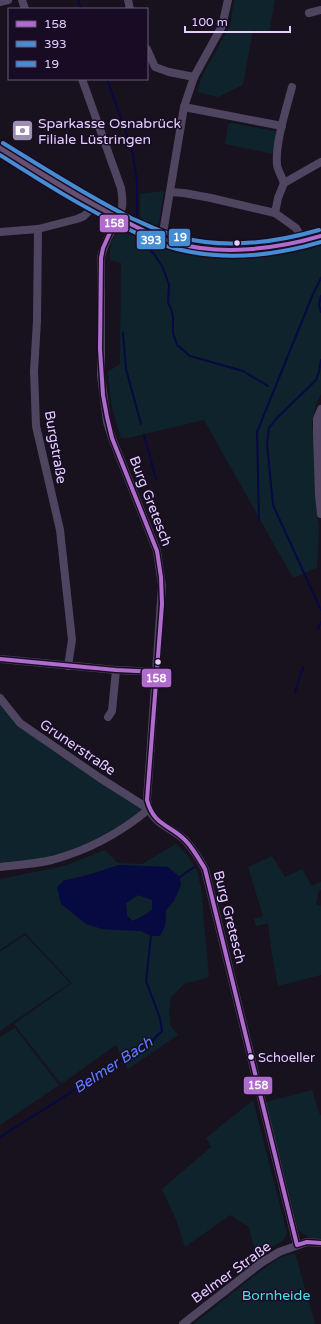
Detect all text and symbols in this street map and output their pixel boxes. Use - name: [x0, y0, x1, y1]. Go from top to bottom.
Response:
- legend: [8, 8, 148, 80]
- scale bar: [185, 8, 290, 34]
- text: 100 m: [191, 15, 228, 29]
- text: 158: [44, 17, 67, 31]
- text: 393: [44, 37, 67, 51]
- text: 19: [44, 57, 59, 71]
- place label: Sparkasse Osnabrück Filiale Lüstringen: [38, 115, 182, 148]
- bank icon: Sparkasse Osnabrück Filiale Lüstringen: [10, 118, 36, 144]
- line badge: 158: [99, 214, 129, 233]
- text: 158: [104, 217, 124, 230]
- line badge: 19: [168, 228, 191, 247]
- line badge: 393: [136, 230, 166, 250]
- text: 19: [173, 231, 187, 244]
- text: 393: [141, 234, 161, 247]
- unlabelled marker: [232, 238, 242, 248]
- street label: Burgstraße: [41, 409, 70, 485]
- street label: Burg Gretesch: [126, 454, 176, 549]
- unlabelled marker: [153, 657, 163, 667]
- line badge: 158: [141, 668, 172, 688]
- text: 158: [146, 672, 166, 685]
- street label: Grunerstraße: [36, 716, 119, 779]
- street label: Burg Gretesch: [210, 869, 249, 965]
- water label: Belmer Bach: [70, 1032, 157, 1097]
- place label: Schoeller: [258, 1050, 315, 1066]
- marker: Schoeller: [246, 1052, 256, 1062]
- line badge: 158: [243, 1076, 273, 1095]
- text: 158: [248, 1079, 268, 1092]
- street label: Belmer Straße: [188, 1238, 274, 1307]
- park label: Bornheide: [242, 1287, 310, 1304]

